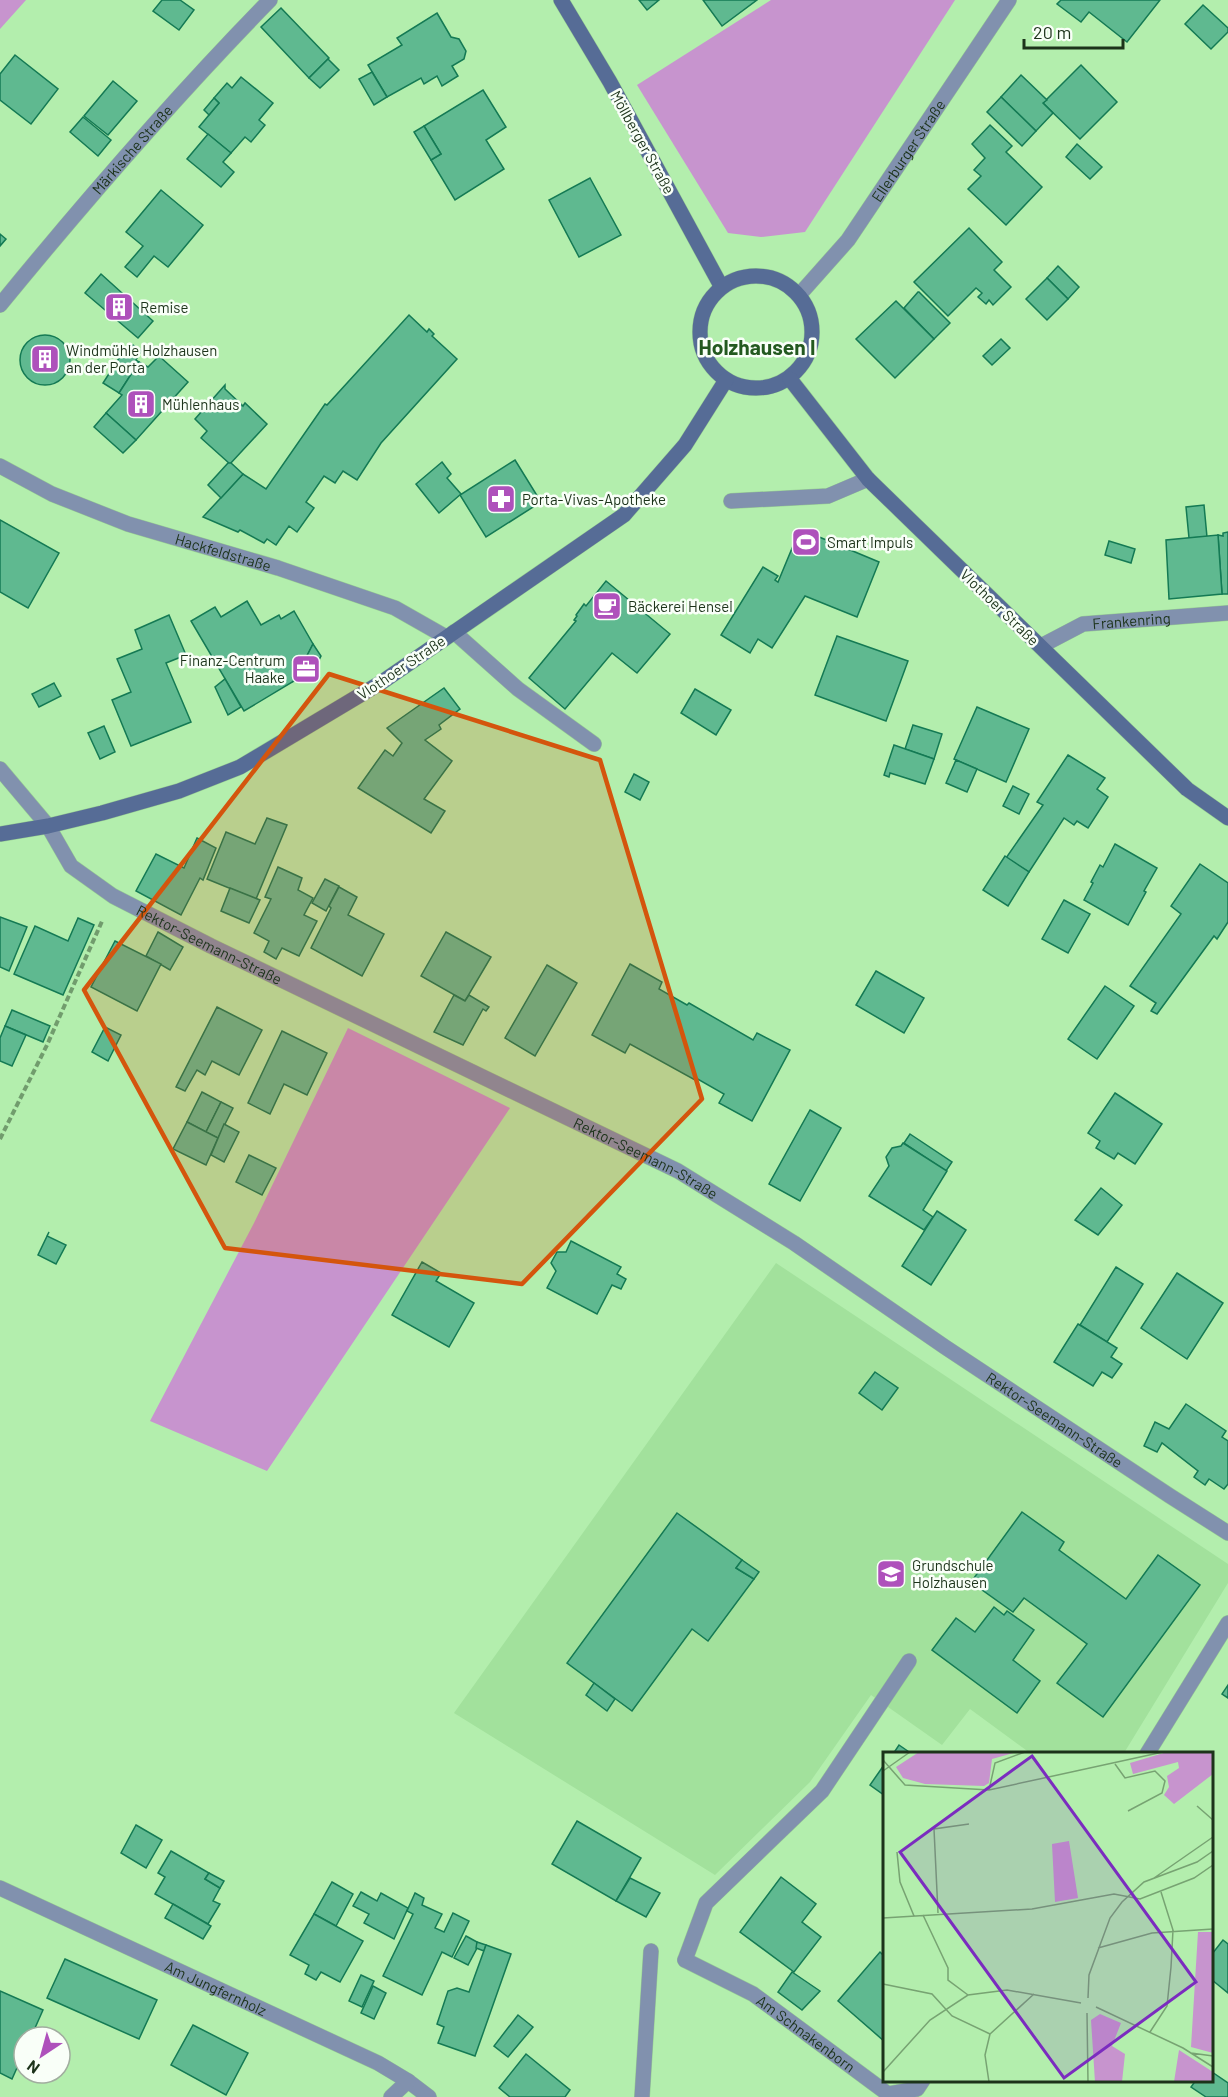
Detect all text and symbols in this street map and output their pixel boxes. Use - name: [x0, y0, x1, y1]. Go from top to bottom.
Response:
- scale bar: [1024, 12, 1123, 50]
- text: 20 m: [1033, 21, 1071, 43]
- street label: Möllberger Straße: [607, 87, 679, 197]
- street label: Ellerburger Straße: [867, 96, 949, 205]
- street label: Märkische Straße: [88, 101, 176, 198]
- building icon: Remise: [103, 291, 135, 323]
- place label: Remise: [140, 298, 189, 316]
- district label: Holzhausen I: [699, 334, 815, 359]
- place label: Windmühle Holzhausen an der Porta: [66, 341, 217, 376]
- building icon: Windmühle Holzhausen an der Porta: [29, 343, 61, 375]
- building icon: Mühlenhaus: [125, 388, 157, 420]
- place label: Mühlenhaus: [162, 395, 239, 413]
- pharmacy icon: Porta-Vivas-Apotheke: [485, 483, 517, 515]
- place label: Porta-Vivas-Apotheke: [522, 490, 666, 508]
- sports icon: Smart Impuls: [790, 526, 822, 558]
- street label: Hackfeldstraße: [173, 529, 273, 575]
- place label: Smart Impuls: [827, 533, 913, 551]
- street label: Vlothoer Straße: [957, 565, 1043, 649]
- cafe icon: Bäckerei Hensel: [591, 590, 623, 622]
- place label: Bäckerei Hensel: [628, 597, 733, 615]
- street label: Frankenring: [1092, 608, 1171, 632]
- street label: Vlothoer Straße: [354, 631, 448, 703]
- place label: Finanz-Centrum Haake: [180, 651, 285, 686]
- office icon: Finanz-Centrum Haake: [290, 653, 322, 685]
- street label: Rektor-Seemann-Straße: [134, 901, 285, 988]
- street label: Rektor-Seemann-Straße: [571, 1113, 721, 1203]
- street label: Rektor-Seemann-Straße: [983, 1368, 1126, 1471]
- place label: Grundschule Holzhausen: [912, 1556, 993, 1591]
- school or university icon: Grundschule Holzhausen: [875, 1558, 907, 1590]
- inset map: [883, 1752, 1213, 2082]
- street label: Am Jungfernholz: [162, 1957, 270, 2019]
- street label: Am Schnakenborn: [753, 1991, 859, 2076]
- north arrow: [12, 2025, 72, 2085]
- text: N: [23, 2057, 43, 2078]

